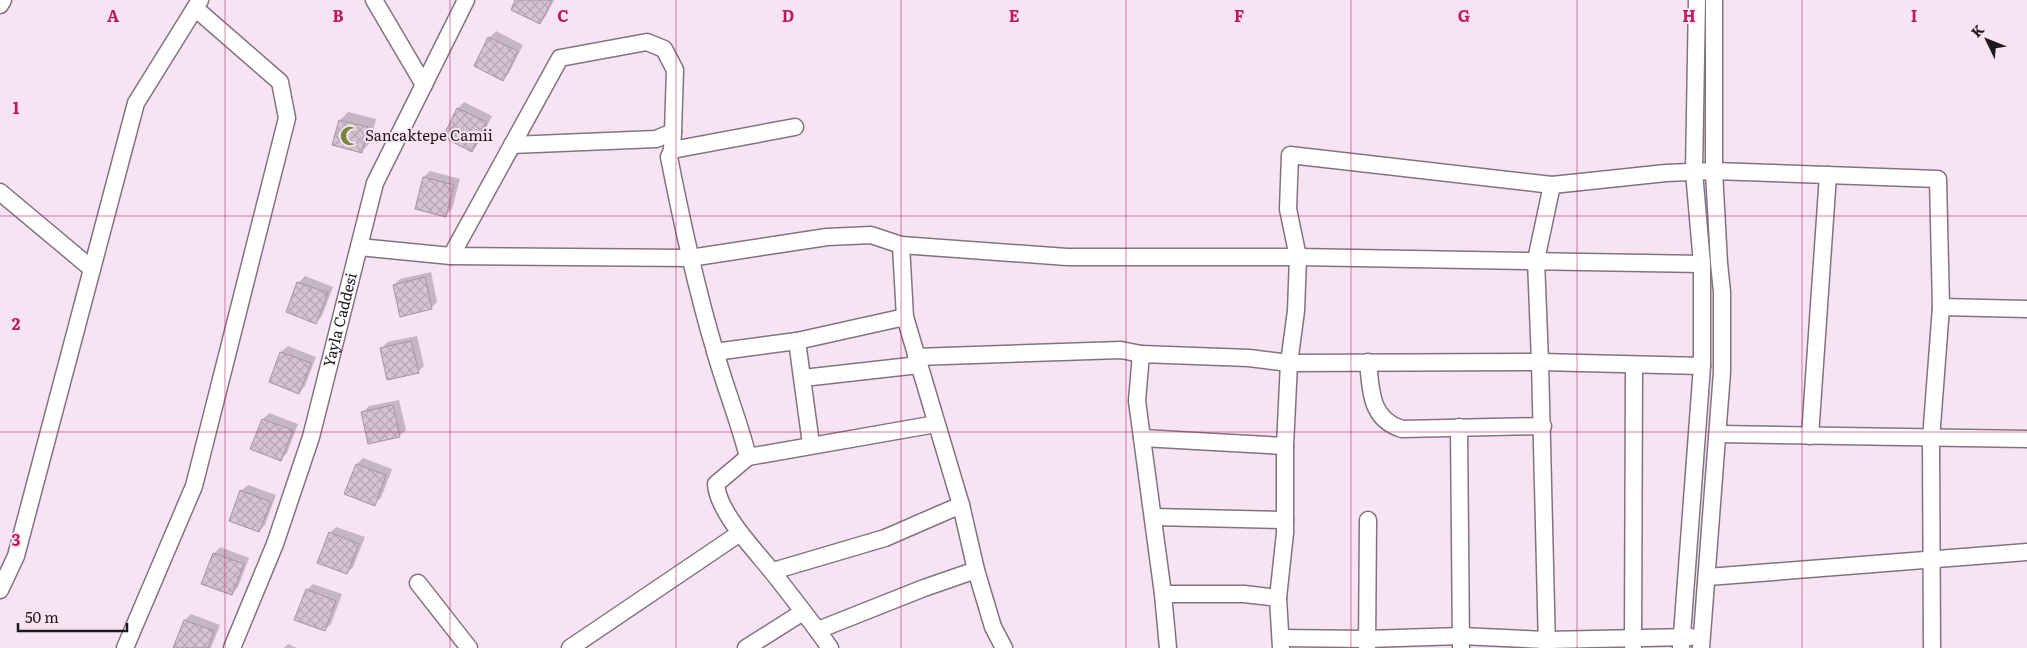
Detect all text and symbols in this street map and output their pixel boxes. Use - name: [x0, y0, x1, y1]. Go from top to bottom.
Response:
- text: A: [107, 3, 119, 27]
- text: B: [332, 3, 344, 27]
- text: C: [557, 3, 569, 27]
- text: D: [782, 3, 794, 27]
- text: E: [1009, 3, 1020, 27]
- text: F: [1234, 3, 1244, 27]
- text: G: [1458, 3, 1470, 27]
- text: H: [1682, 3, 1696, 27]
- text: I: [1911, 3, 1917, 27]
- north arrow: [1962, 15, 2012, 65]
- text: K: [1966, 20, 1988, 41]
- text: 1: [13, 95, 20, 119]
- place label: Sancaktepe Camii: [365, 123, 493, 146]
- mosque icon: Sancaktepe Camii: [339, 125, 361, 147]
- street label: Yayla Caddesi: [316, 270, 362, 369]
- text: 2: [12, 311, 21, 335]
- text: 3: [12, 527, 21, 551]
- scale bar: [18, 600, 126, 632]
- text: 50 m: [25, 605, 59, 628]

